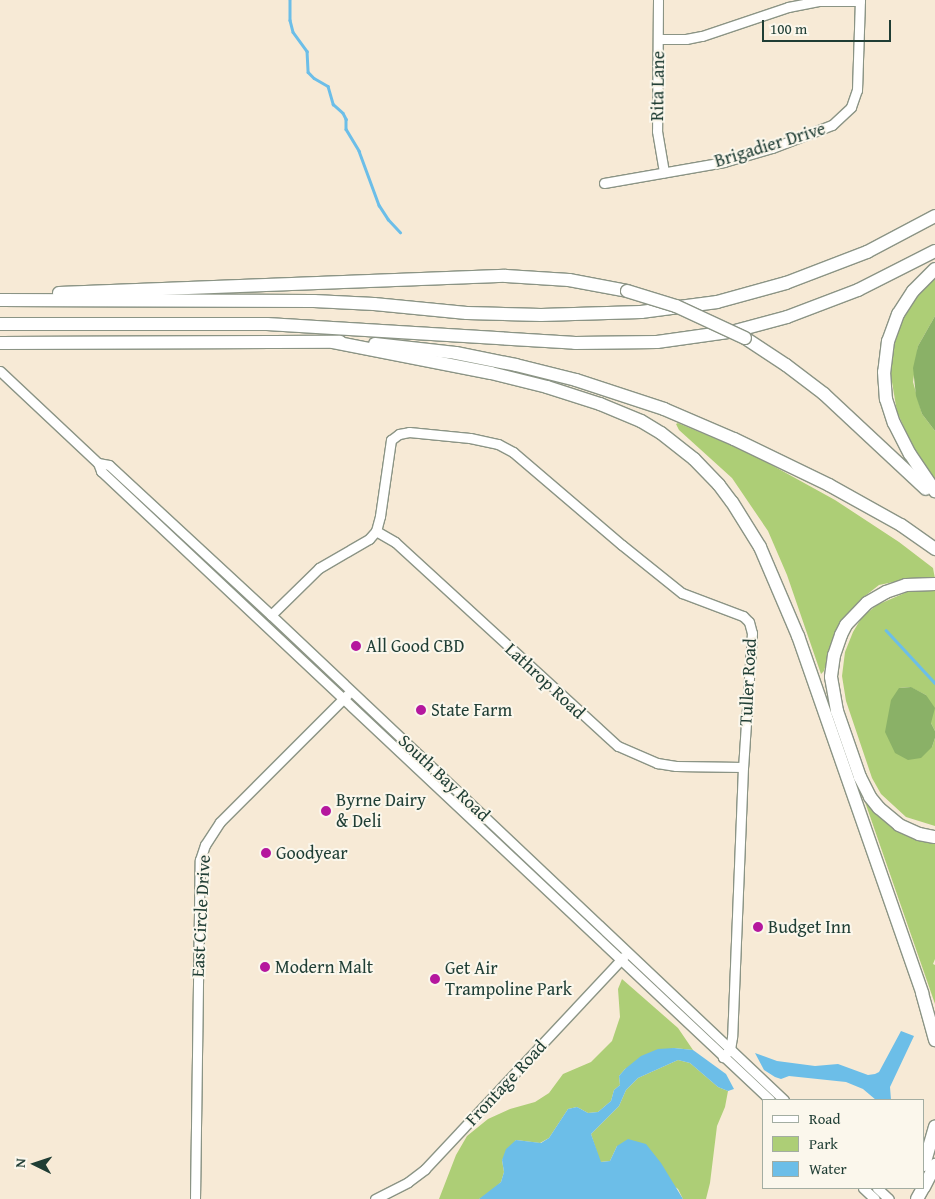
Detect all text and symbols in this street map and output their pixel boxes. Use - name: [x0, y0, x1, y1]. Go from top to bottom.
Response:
- scale bar: [765, 10, 894, 42]
- text: 100 m: [770, 18, 807, 39]
- street label: Rita Lane: [647, 51, 669, 121]
- street label: Brigadier Drive: [712, 118, 828, 172]
- place label: All Good CBD: [366, 635, 464, 657]
- street label: Tuller Road: [735, 638, 761, 726]
- street label: Lathrop Road: [501, 639, 589, 723]
- marker: All Good CBD: [350, 640, 362, 652]
- place label: State Farm: [431, 699, 512, 721]
- marker: State Farm: [415, 704, 427, 716]
- street label: South Bay Road: [394, 730, 494, 826]
- place label: Byrne Dairy & Deli: [336, 790, 426, 832]
- marker: Byrne Dairy & Deli: [320, 805, 332, 817]
- place label: Goodyear: [276, 842, 348, 864]
- marker: Goodyear: [260, 847, 272, 859]
- street label: East Circle Drive: [187, 854, 215, 978]
- place label: Budget Inn: [768, 916, 851, 938]
- marker: Budget Inn: [752, 921, 764, 933]
- place label: Modern Malt: [275, 956, 373, 978]
- place label: Get Air Trampoline Park: [445, 958, 572, 1001]
- marker: Modern Malt: [259, 961, 271, 973]
- marker: Get Air Trampoline Park: [429, 973, 441, 985]
- street label: Frontage Road: [461, 1036, 551, 1130]
- legend: [762, 1099, 925, 1189]
- text: Road: [809, 1108, 840, 1129]
- text: Park: [809, 1133, 838, 1154]
- north arrow: [10, 1139, 60, 1189]
- text: N: [10, 1158, 30, 1168]
- text: Water: [809, 1158, 847, 1179]

